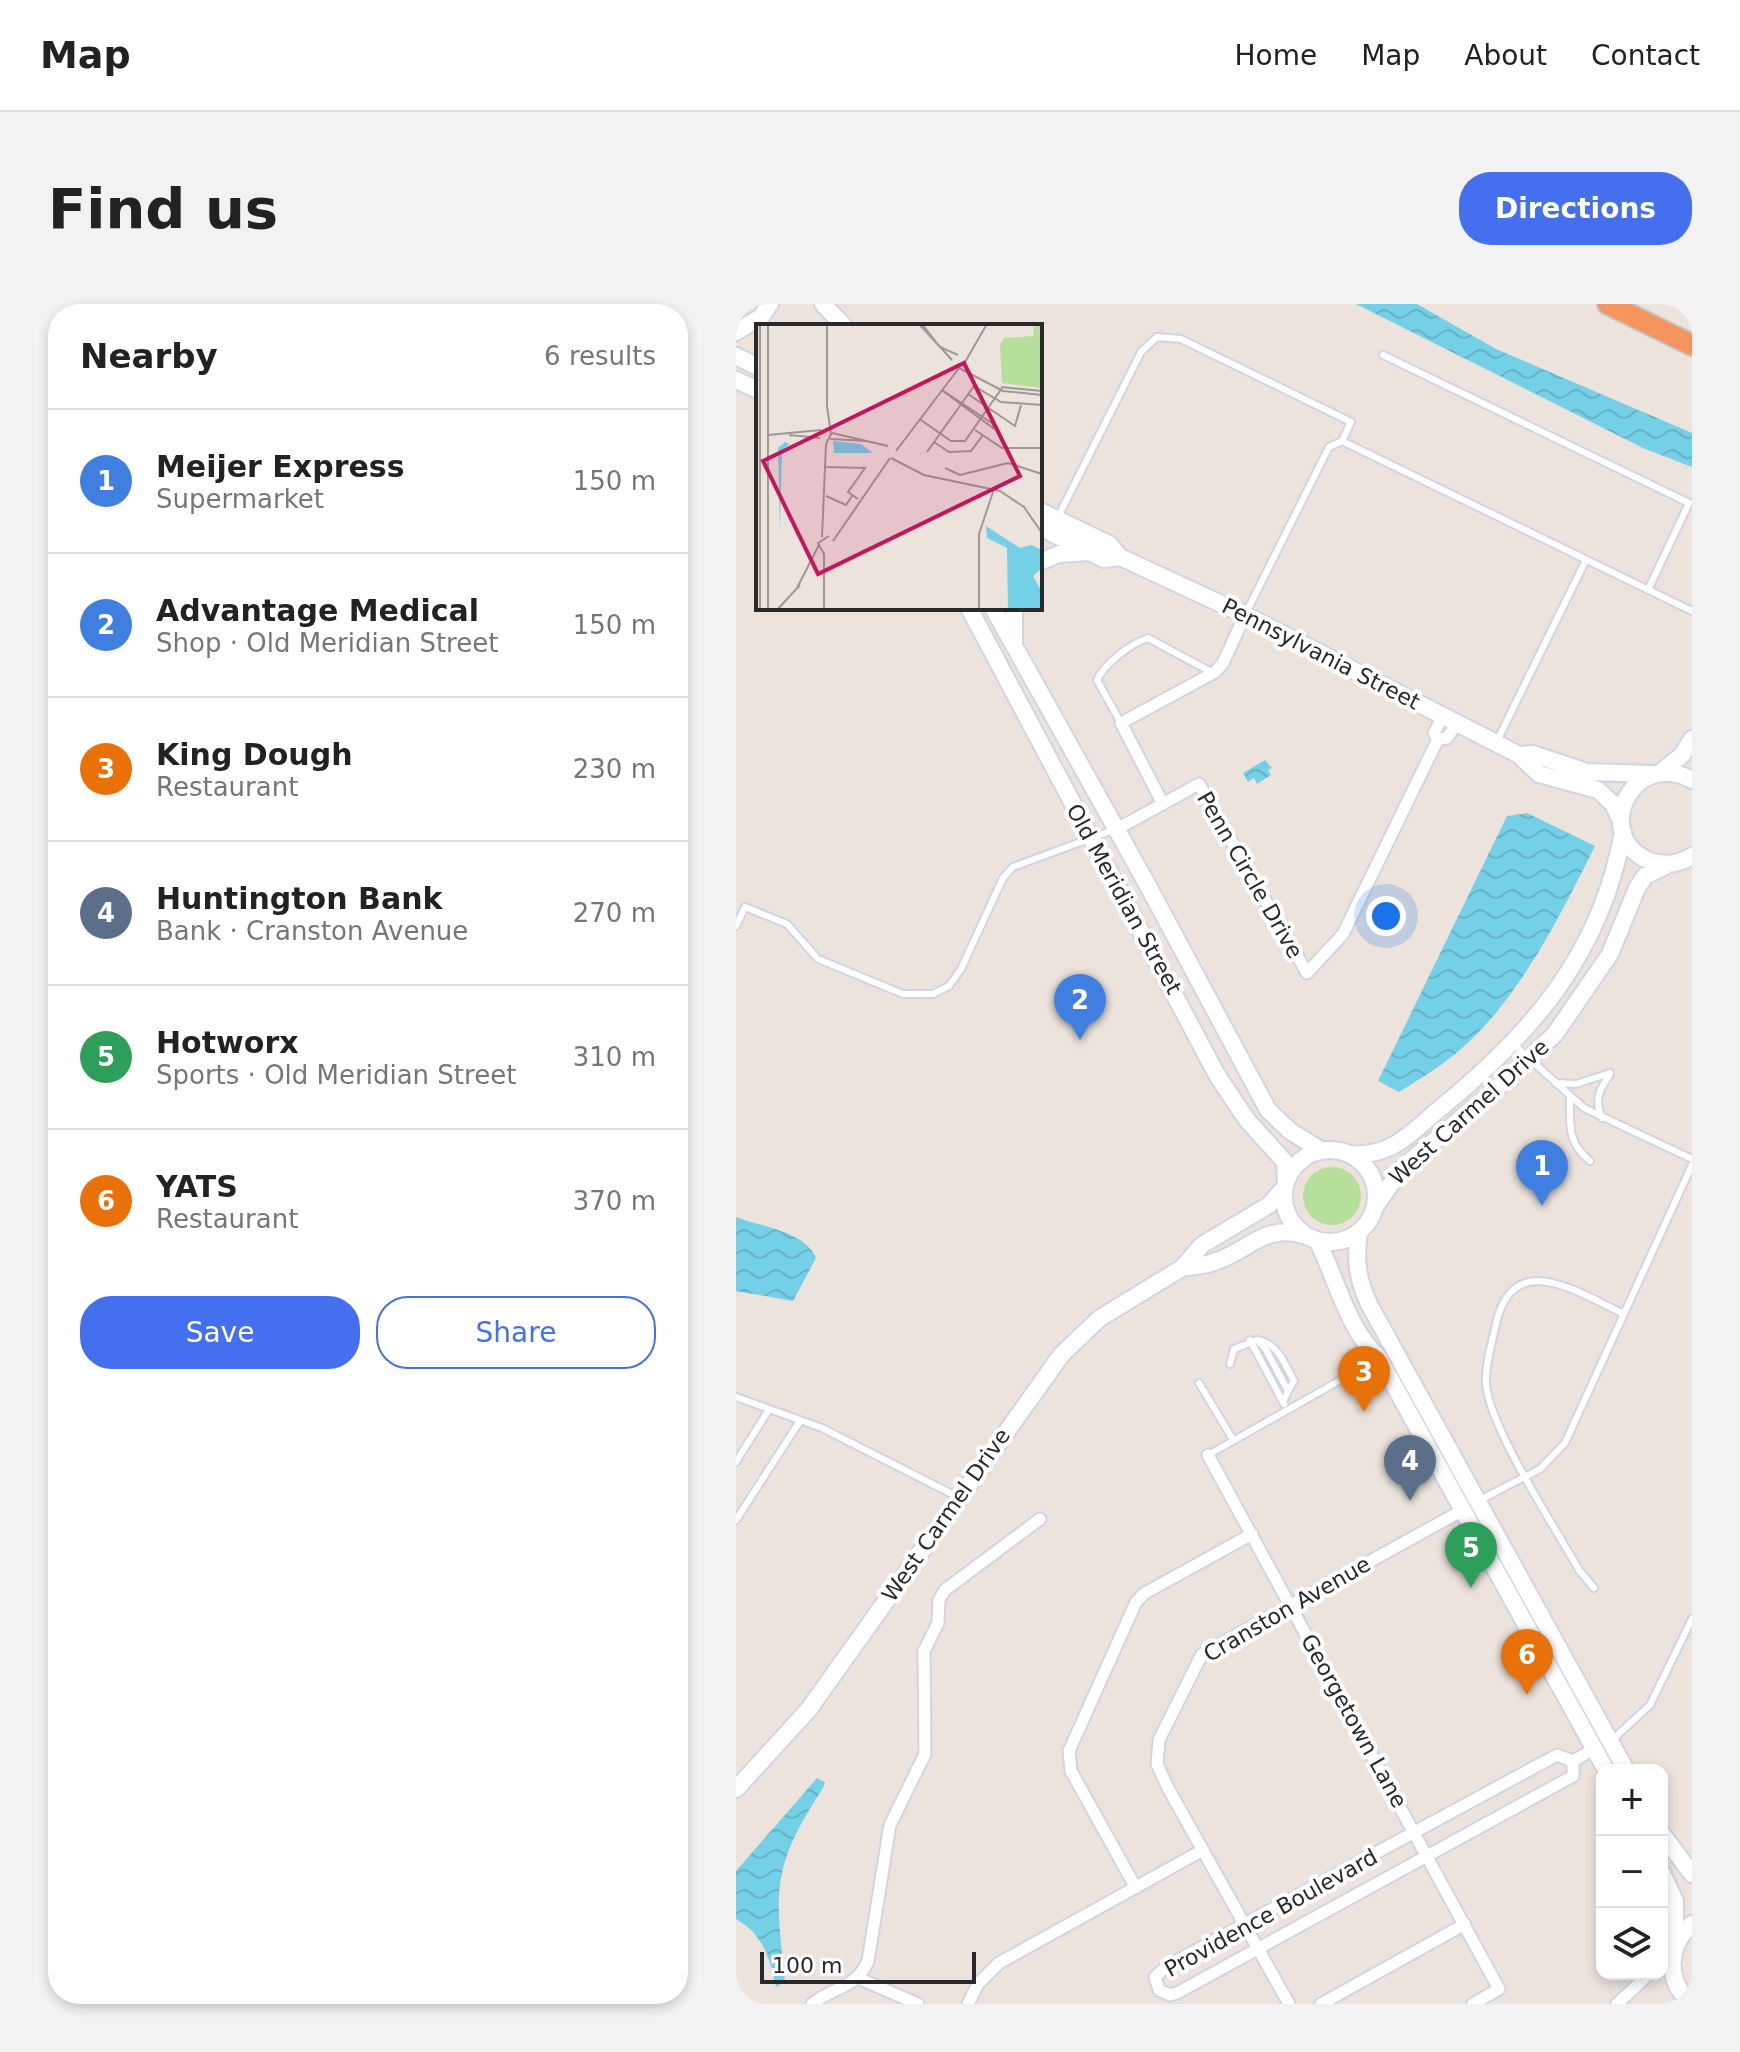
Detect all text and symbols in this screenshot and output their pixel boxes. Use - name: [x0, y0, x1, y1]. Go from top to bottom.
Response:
- text: Map: [40, 33, 131, 77]
- text: Home: [1234, 39, 1317, 72]
- text: Map: [1361, 39, 1420, 72]
- text: About: [1464, 39, 1547, 72]
- text: Contact: [1591, 39, 1700, 72]
- button: Directions: [1459, 172, 1692, 245]
- text: Find us: [48, 176, 278, 241]
- inset map: [756, 324, 1042, 610]
- text: Nearby: [80, 336, 218, 376]
- text: 6 results: [544, 341, 656, 371]
- text: Meijer Express: [156, 449, 405, 484]
- text: 1: [97, 466, 115, 496]
- text: 150 m: [573, 466, 656, 496]
- text: Supermarket: [156, 484, 324, 514]
- text: Advantage Medical: [156, 593, 479, 628]
- street label: Pennsylvania Street: [1218, 593, 1424, 715]
- text: 2: [97, 610, 115, 640]
- text: 150 m: [573, 610, 656, 640]
- text: Shop · Old Meridian Street: [156, 628, 498, 658]
- text: King Dough: [156, 737, 353, 772]
- text: 3: [97, 754, 115, 784]
- text: 230 m: [573, 754, 656, 784]
- text: Restaurant: [156, 772, 298, 802]
- street label: Penn Circle Drive: [1192, 787, 1308, 963]
- street label: Old Meridian Street: [1061, 800, 1187, 999]
- text: Huntington Bank: [156, 881, 442, 916]
- your location: [1366, 896, 1406, 936]
- text: 4: [97, 898, 115, 928]
- text: 270 m: [573, 898, 656, 928]
- text: Bank · Cranston Avenue: [156, 916, 468, 946]
- pin: 2: [1054, 974, 1106, 1040]
- text: Hotworx: [156, 1025, 299, 1060]
- street label: West Carmel Drive: [1384, 1034, 1554, 1190]
- text: 5: [97, 1042, 115, 1072]
- text: 310 m: [573, 1042, 656, 1072]
- text: Sports · Old Meridian Street: [156, 1060, 516, 1090]
- pin: 1: [1516, 1140, 1568, 1206]
- text: YATS: [156, 1169, 238, 1204]
- text: 6: [97, 1186, 115, 1216]
- text: 370 m: [573, 1186, 656, 1216]
- text: Restaurant: [156, 1204, 298, 1234]
- button: Save: [80, 1296, 360, 1369]
- button: Share: [376, 1296, 656, 1369]
- pin: 3: [1338, 1346, 1390, 1412]
- street label: West Carmel Drive: [877, 1424, 1015, 1606]
- pin: 4: [1384, 1435, 1436, 1501]
- pin: 5: [1445, 1522, 1497, 1588]
- street label: Cranston Avenue: [1199, 1551, 1375, 1667]
- pin: 6: [1501, 1629, 1553, 1695]
- street label: Georgetown Lane: [1296, 1630, 1412, 1812]
- map controls: [1596, 1764, 1668, 1980]
- button: +: [1596, 1764, 1668, 1836]
- button: −: [1596, 1836, 1668, 1908]
- street label: Providence Boulevard: [1160, 1844, 1382, 1982]
- button: layers: [1596, 1908, 1668, 1980]
- scale bar: [760, 1948, 976, 1984]
- text: 100 m: [772, 1953, 842, 1978]

